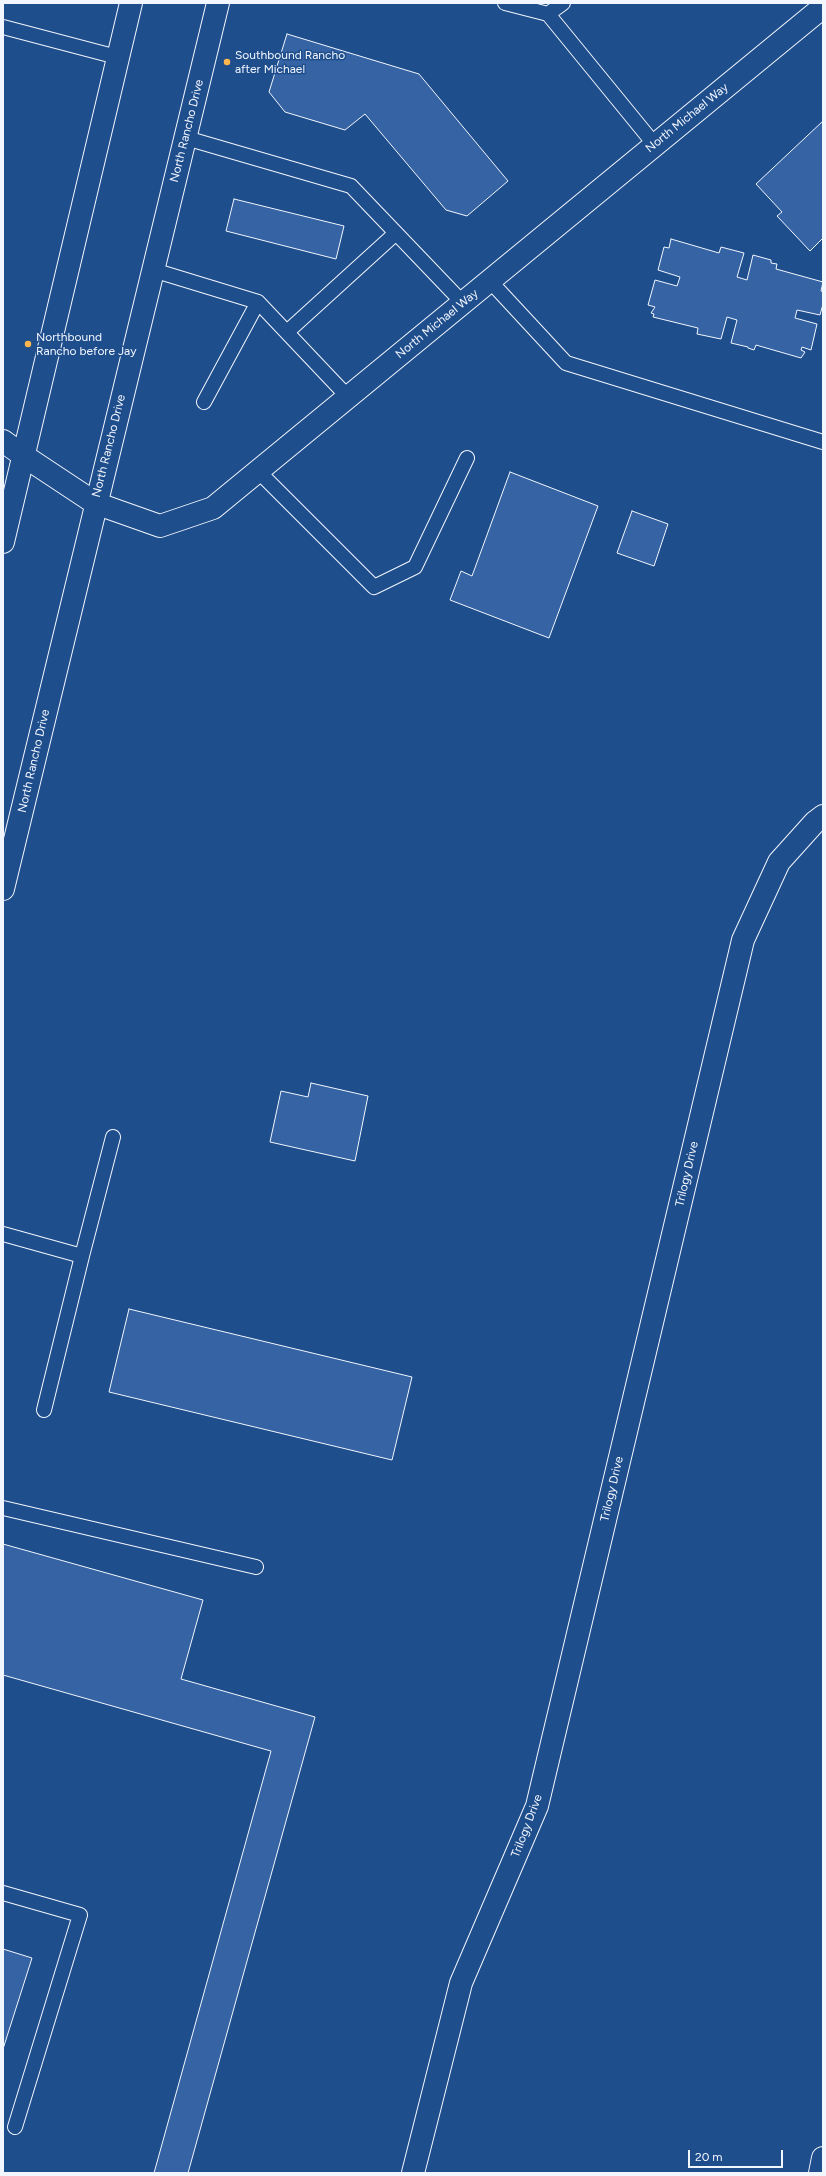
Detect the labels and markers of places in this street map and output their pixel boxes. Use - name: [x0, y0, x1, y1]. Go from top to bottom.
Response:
- place label: Southbound Rancho after Michael: [235, 48, 345, 76]
- marker: Southbound Rancho after Michael: [222, 57, 232, 67]
- place label: Northbound Rancho before Jay: [36, 330, 136, 358]
- marker: Northbound Rancho before Jay: [23, 339, 33, 349]

